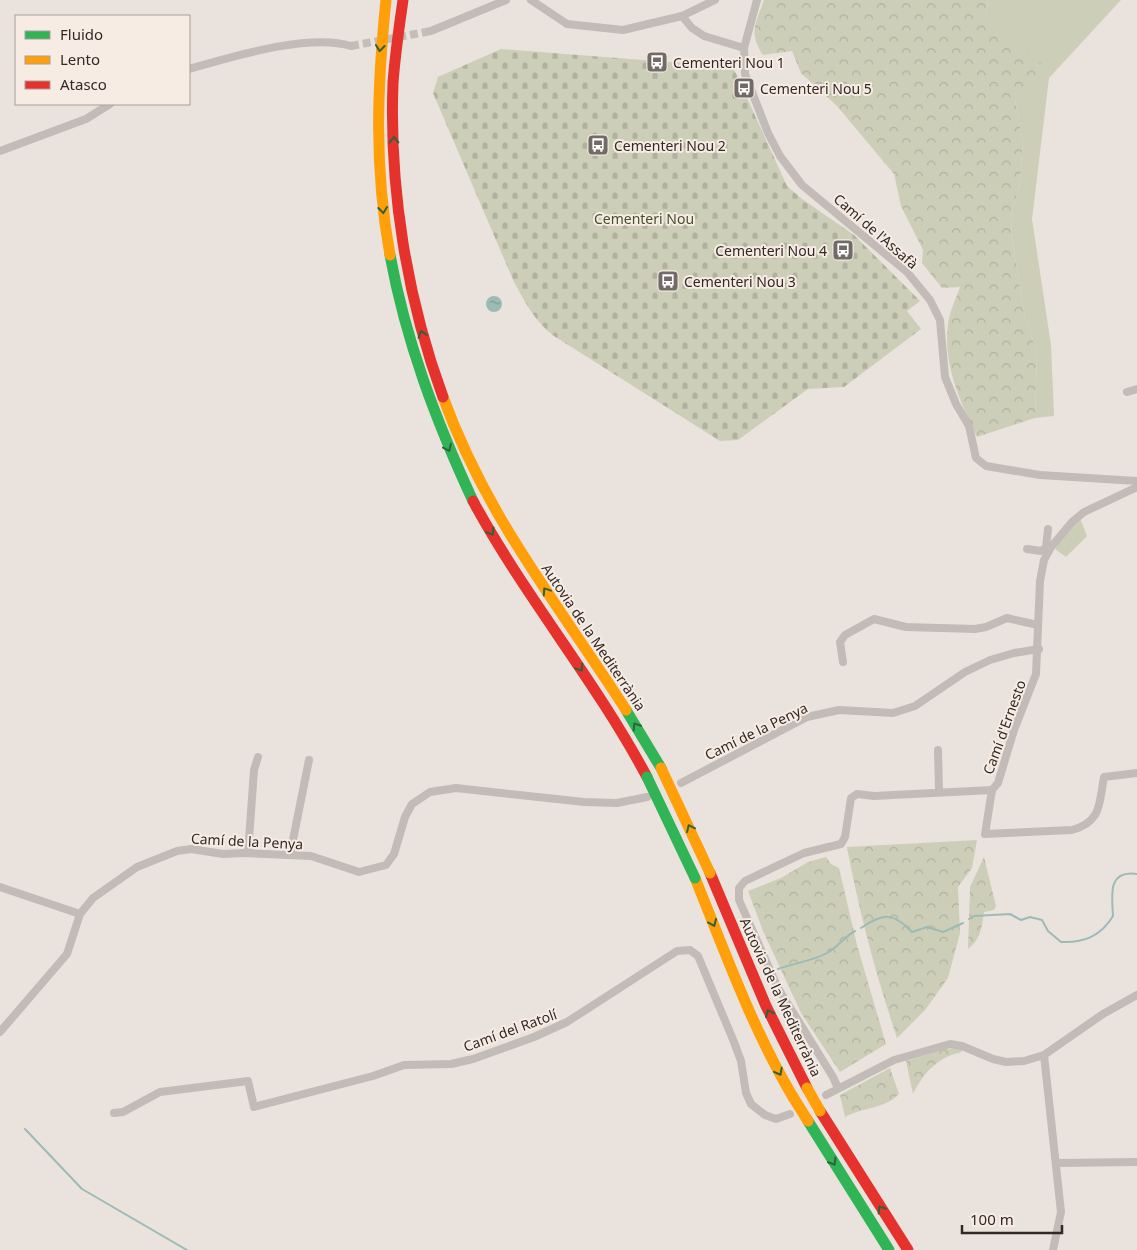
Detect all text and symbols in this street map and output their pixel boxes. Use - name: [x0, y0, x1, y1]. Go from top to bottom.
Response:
- legend: [15, 15, 190, 105]
- text: Fluido: [60, 24, 103, 44]
- one-way arrow: [375, 45, 386, 53]
- text: Lento: [60, 49, 100, 69]
- bus stop icon: Cementeri Nou 1: [645, 50, 669, 74]
- place label: Cementeri Nou 1: [673, 53, 785, 72]
- text: Atasco: [60, 74, 107, 94]
- bus stop icon: Cementeri Nou 5: [732, 76, 756, 100]
- place label: Cementeri Nou 5: [760, 79, 872, 98]
- bus stop icon: Cementeri Nou 2: [586, 133, 610, 157]
- one-way arrow: [389, 135, 399, 143]
- place label: Cementeri Nou 2: [614, 136, 726, 155]
- street label: Camí de l'Assafà: [830, 189, 922, 273]
- one-way arrow: [377, 207, 388, 215]
- park label: Cementeri Nou: [594, 209, 694, 228]
- bus stop icon: Cementeri Nou 4: [831, 238, 855, 262]
- place label: Cementeri Nou 4: [715, 241, 827, 260]
- bus stop icon: Cementeri Nou 3: [656, 269, 680, 293]
- place label: Cementeri Nou 3: [684, 272, 796, 291]
- one-way arrow: [418, 331, 428, 339]
- one-way arrow: [441, 443, 452, 452]
- one-way arrow: [484, 527, 494, 536]
- street label: Autovia de la Mediterrània: [538, 560, 650, 714]
- one-way arrow: [542, 588, 552, 597]
- one-way arrow: [574, 662, 583, 672]
- street label: Camí d'Ernesto: [978, 677, 1030, 777]
- street label: Camí de la Penya: [701, 698, 811, 764]
- one-way arrow: [633, 722, 643, 731]
- one-way arrow: [686, 824, 696, 833]
- street label: Camí de la Penya: [190, 829, 304, 853]
- street label: Autovia de la Mediterrània: [736, 914, 826, 1080]
- one-way arrow: [707, 918, 718, 927]
- street label: Camí del Ratolí: [461, 1004, 560, 1056]
- one-way arrow: [765, 1009, 776, 1018]
- one-way arrow: [773, 1066, 783, 1075]
- one-way arrow: [827, 1157, 837, 1166]
- scale bar: [962, 1202, 1062, 1234]
- one-way arrow: [878, 1205, 888, 1214]
- text: 100 m: [970, 1209, 1014, 1229]

